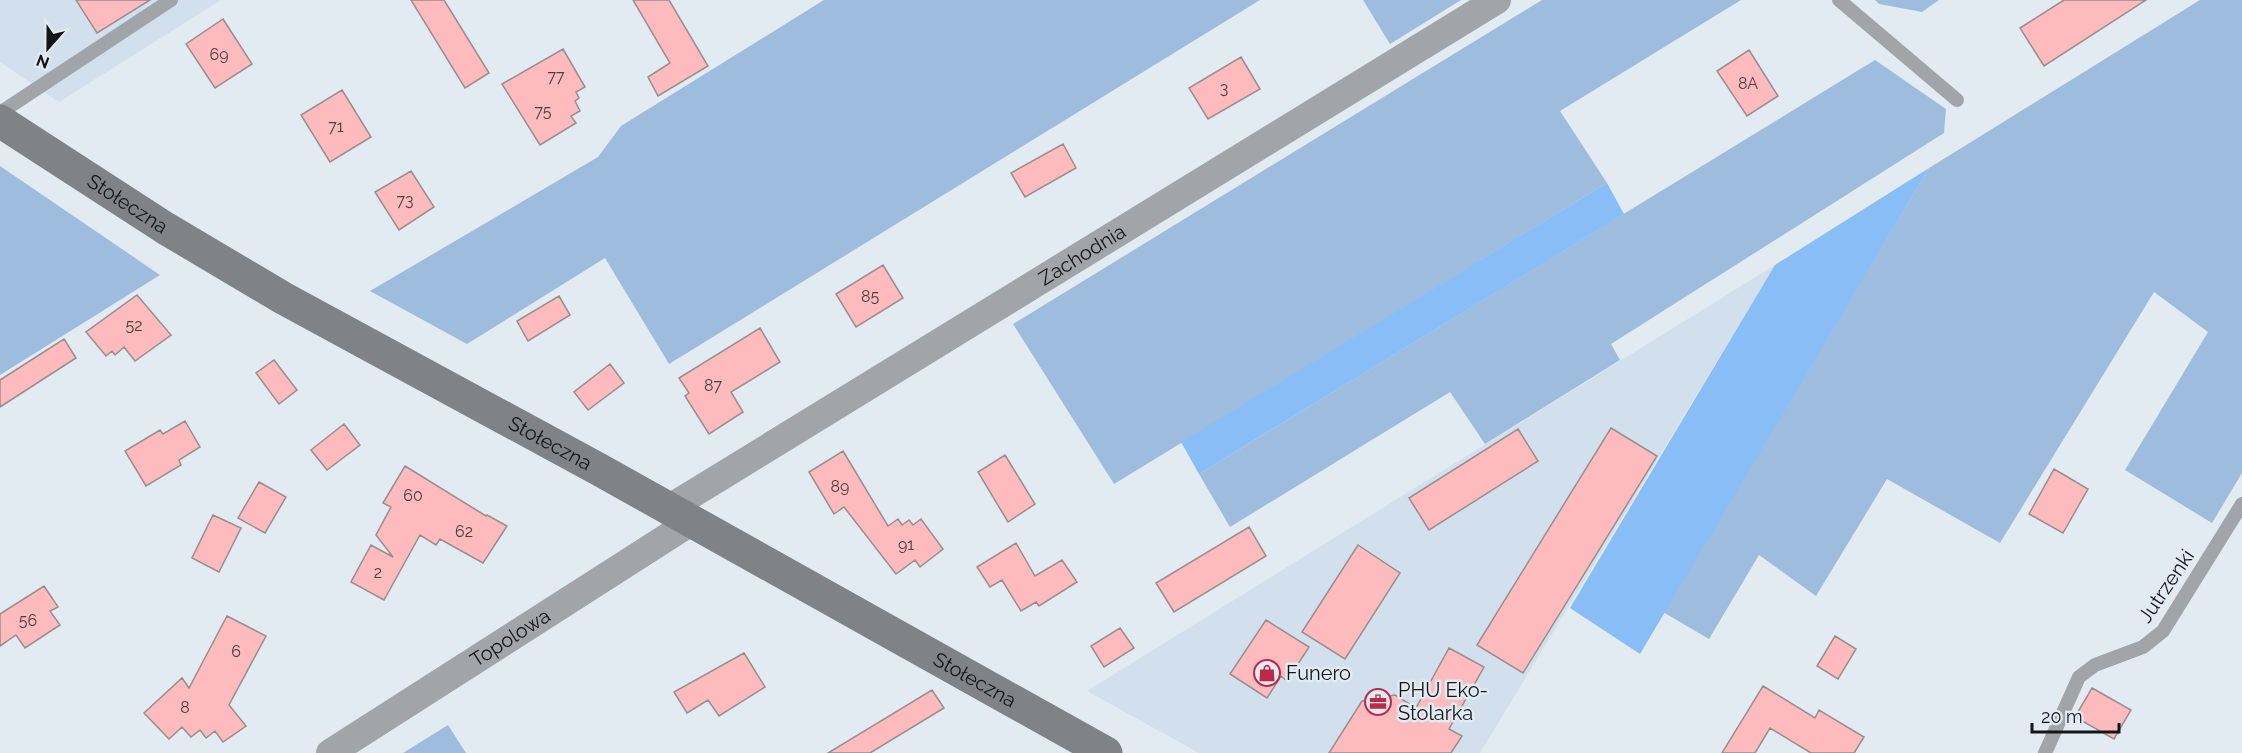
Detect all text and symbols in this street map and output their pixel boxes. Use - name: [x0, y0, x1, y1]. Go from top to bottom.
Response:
- north arrow: [18, 18, 78, 78]
- house number: 69: [209, 45, 229, 64]
- text: N: [34, 50, 52, 73]
- house number: 77: [547, 67, 565, 86]
- house number: 8A: [1738, 74, 1758, 93]
- house number: 3: [1220, 79, 1228, 98]
- house number: 75: [534, 102, 552, 121]
- house number: 71: [328, 117, 344, 136]
- street label: Stołeczna: [83, 169, 172, 239]
- house number: 73: [396, 191, 414, 210]
- street label: Zachodnia: [1034, 219, 1130, 290]
- house number: 85: [861, 287, 879, 306]
- house number: 52: [125, 316, 143, 335]
- house number: 87: [704, 376, 722, 395]
- street label: Stołeczna: [504, 411, 596, 475]
- house number: 89: [831, 477, 849, 496]
- house number: 60: [403, 486, 423, 505]
- house number: 62: [455, 522, 473, 541]
- house number: 91: [898, 535, 914, 554]
- street label: Jutrzenki: [2133, 545, 2199, 627]
- house number: 2: [374, 563, 382, 582]
- street label: Topolowa: [466, 603, 555, 672]
- house number: 56: [19, 611, 37, 630]
- house number: 6: [231, 642, 241, 661]
- street label: Stołeczna: [929, 647, 1021, 712]
- shop icon: Funero: [1252, 658, 1282, 688]
- place label: Funero: [1286, 661, 1351, 685]
- place label: PHU Eko- Stolarka: [1398, 678, 1488, 725]
- office icon: PHU Eko- Stolarka: [1363, 687, 1393, 717]
- scale bar: [2032, 696, 2119, 734]
- house number: 8: [180, 698, 190, 717]
- text: 20 m: [2041, 706, 2083, 727]

